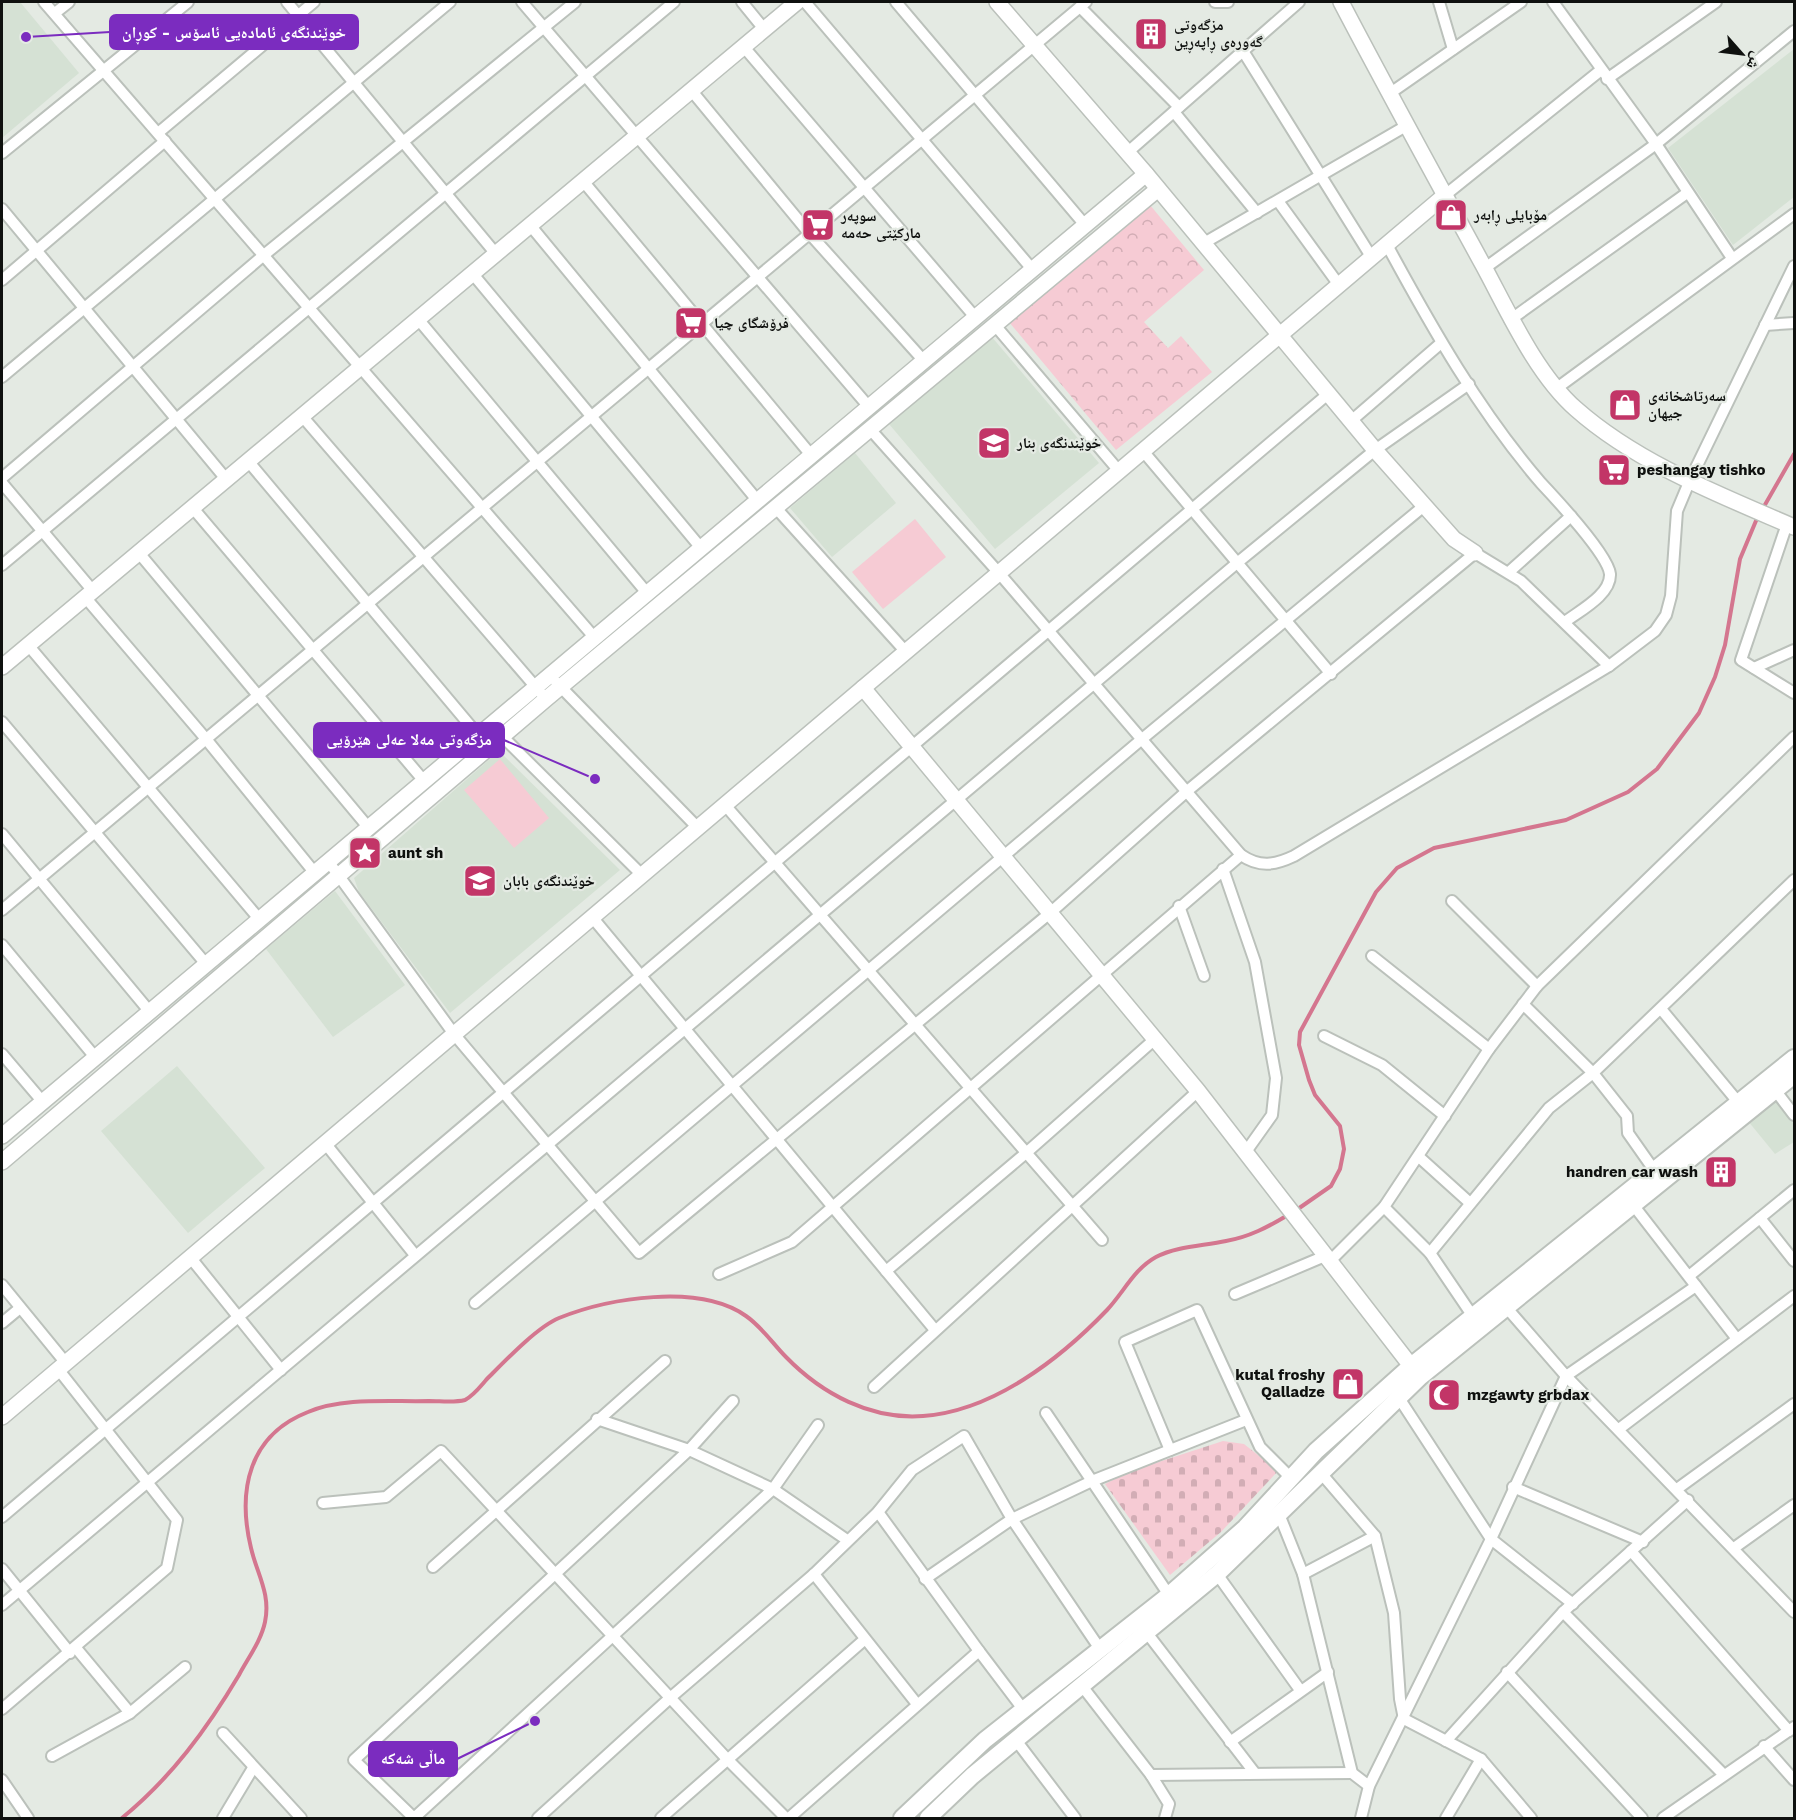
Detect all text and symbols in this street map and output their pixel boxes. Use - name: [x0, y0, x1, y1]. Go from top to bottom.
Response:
- callout: خوێندنگەی ئامادەیی ئاسۆس - کوڕان: [110, 15, 358, 49]
- building icon: مزگەوتی گەورەی ڕاپەڕین: [1133, 16, 1169, 52]
- place label: مزگەوتی گەورەی ڕاپەڕین: [1174, 16, 1263, 54]
- text: خوێندنگەی ئامادەیی ئاسۆس - کوڕان: [122, 23, 346, 45]
- north arrow: [1712, 24, 1772, 84]
- text: ش: [1742, 49, 1767, 73]
- shop icon: مۆبایلی ڕابەر: [1433, 197, 1469, 233]
- place label: مۆبایلی ڕابەر: [1473, 206, 1547, 227]
- supermarket icon: سوپەر مارکێتی حەمە: [800, 207, 836, 243]
- place label: سوپەر مارکێتی حەمە: [840, 207, 921, 242]
- supermarket icon: فرۆشگای چیا: [673, 305, 709, 341]
- place label: فرۆشگای چیا: [714, 314, 789, 332]
- shop icon: سەرتاشخانەی جیهان: [1607, 387, 1643, 423]
- place label: سەرتاشخانەی جیهان: [1648, 387, 1726, 422]
- school or university icon: خوێندنگەی بنار: [976, 425, 1012, 461]
- place label: خوێندنگەی بنار: [1016, 434, 1102, 452]
- supermarket icon: peshangay tishko: [1596, 452, 1632, 488]
- place label: peshangay tishko: [1637, 461, 1765, 479]
- callout: مزگەوتی مەلا عەلی هێرۆیی: [314, 723, 504, 757]
- text: مزگەوتی مەلا عەلی هێرۆیی: [326, 730, 492, 749]
- place icon: aunt sh: [347, 835, 383, 871]
- place label: aunt sh: [388, 844, 443, 862]
- school or university icon: خوێندنگەی بابان: [462, 863, 498, 899]
- place label: خوێندنگەی بابان: [503, 872, 595, 890]
- building icon: handren car wash: [1703, 1154, 1739, 1190]
- place label: handren car wash: [1566, 1163, 1698, 1181]
- place label: kutal froshy Qalladze: [1235, 1366, 1326, 1401]
- shop icon: kutal froshy Qalladze: [1330, 1366, 1366, 1402]
- mosque icon: mzgawty grbdax: [1426, 1377, 1462, 1413]
- place label: mzgawty grbdax: [1467, 1386, 1589, 1404]
- callout: ماڵی شەکە: [369, 1742, 457, 1776]
- text: ماڵی شەکە: [381, 1749, 445, 1768]

